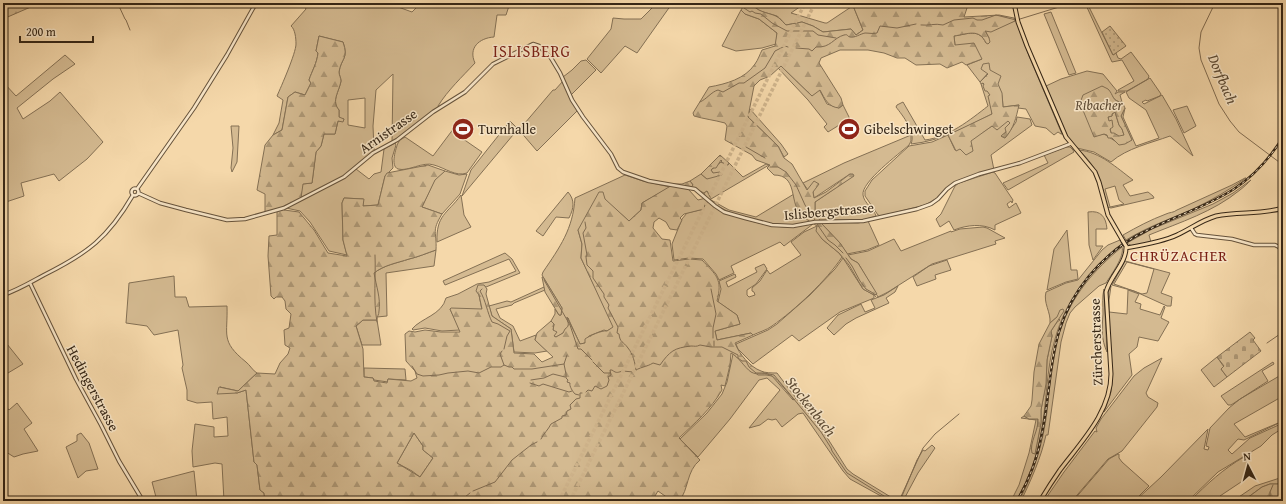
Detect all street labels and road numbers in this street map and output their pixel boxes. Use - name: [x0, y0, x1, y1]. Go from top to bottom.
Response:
- street label: Arnistrasse: [355, 103, 421, 158]
- street label: Islisbergstrasse: [783, 197, 875, 225]
- street label: Zürcherstrasse: [1084, 298, 1108, 386]
- street label: Hedingerstrasse: [62, 341, 124, 435]

